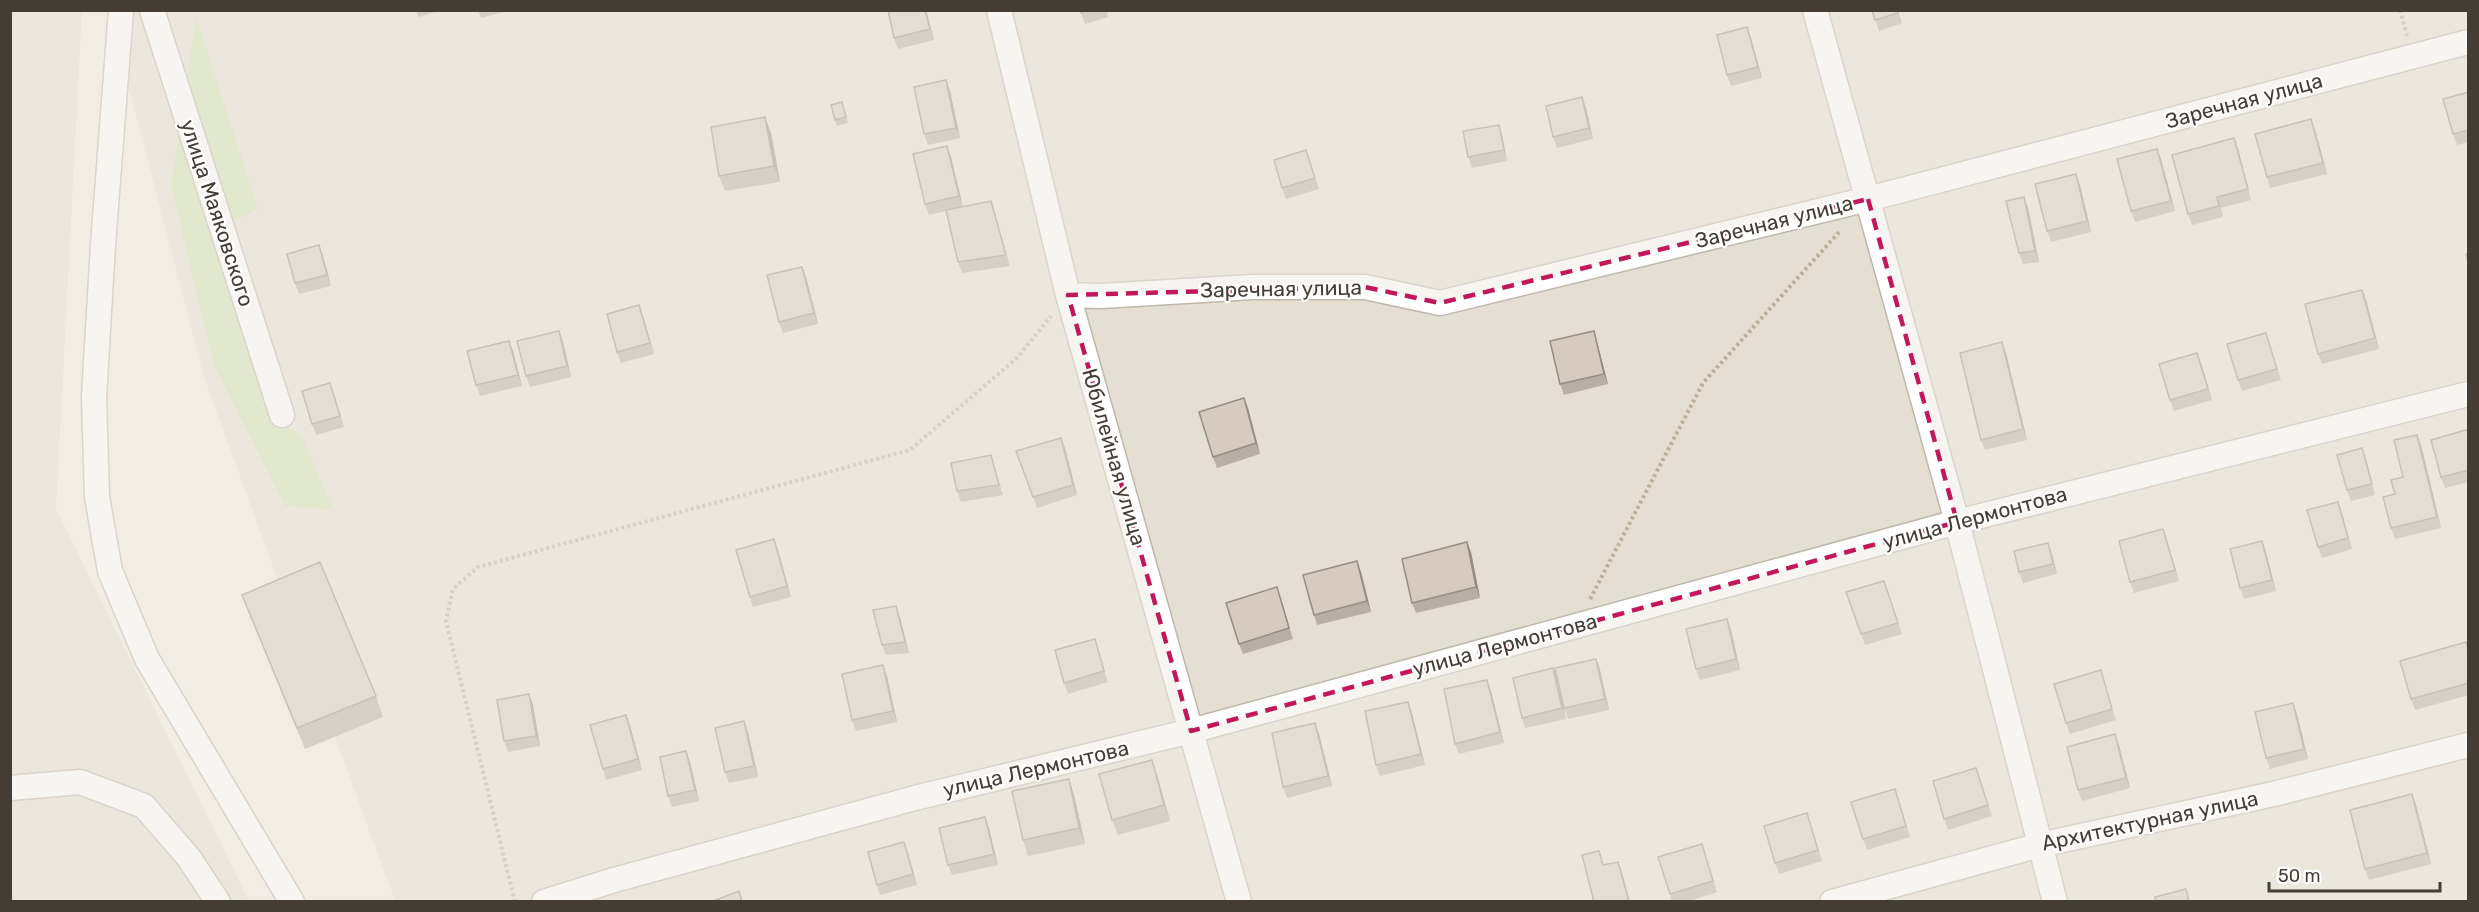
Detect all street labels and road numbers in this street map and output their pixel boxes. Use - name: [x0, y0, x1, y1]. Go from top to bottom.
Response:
- street label: Заречная улица: [2162, 68, 2325, 134]
- street label: улица Маяковского: [175, 116, 260, 309]
- street label: Заречная улица: [1692, 190, 1855, 253]
- street label: Заречная улица: [1200, 275, 1362, 302]
- street label: Юбилейная улица: [1077, 365, 1152, 548]
- street label: улица Лермонтова: [1880, 481, 2070, 554]
- street label: улица Лермонтова: [1410, 608, 1600, 681]
- street label: улица Лермонтова: [941, 735, 1131, 802]
- street label: Архитектурная улица: [2039, 785, 2260, 856]

